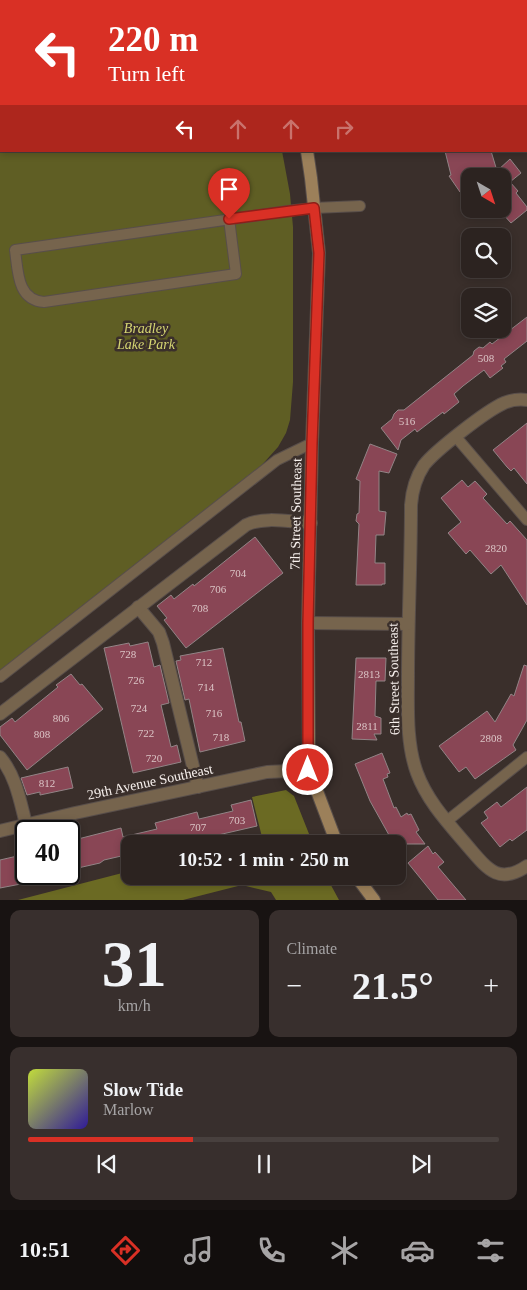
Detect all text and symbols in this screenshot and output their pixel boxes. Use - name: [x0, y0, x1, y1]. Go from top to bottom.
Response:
- icon: left: [25, 20, 90, 85]
- text: 220 m: [108, 20, 198, 59]
- text: Turn left: [108, 61, 185, 86]
- icon: left: [171, 115, 199, 143]
- icon: ahead: [224, 115, 252, 143]
- icon: ahead: [277, 115, 305, 143]
- icon: right: [330, 115, 358, 143]
- pin: [208, 168, 250, 219]
- north arrow: [461, 168, 511, 218]
- map controls: [461, 168, 511, 338]
- icon: arrive: [215, 175, 243, 203]
- button: search: [461, 228, 511, 278]
- button: layers: [461, 288, 511, 338]
- park label: Bradley Lake Park: [116, 321, 176, 352]
- house number: 508: [478, 352, 495, 364]
- house number: 516: [399, 415, 416, 427]
- street label: 7th Street Southeast: [288, 458, 304, 570]
- house number: 2820: [485, 542, 508, 554]
- house number: 704: [230, 567, 247, 579]
- house number: 706: [210, 583, 227, 595]
- house number: 708: [192, 602, 209, 614]
- street label: 6th Street Southeast: [386, 623, 402, 735]
- house number: 728: [120, 648, 137, 660]
- house number: 712: [196, 656, 212, 668]
- house number: 2813: [358, 668, 381, 680]
- house number: 726: [128, 674, 145, 686]
- house number: 714: [198, 681, 215, 693]
- house number: 724: [131, 702, 148, 714]
- house number: 716: [206, 707, 223, 719]
- house number: 806: [53, 712, 70, 724]
- house number: 2811: [356, 720, 378, 732]
- house number: 722: [138, 727, 154, 739]
- house number: 808: [34, 728, 51, 740]
- house number: 718: [213, 731, 230, 743]
- house number: 2808: [480, 732, 503, 744]
- position arrow: [281, 743, 333, 795]
- house number: 720: [146, 752, 163, 764]
- street label: 29th Avenue Southeast: [86, 761, 214, 803]
- house number: 812: [39, 777, 55, 789]
- house number: 703: [229, 814, 246, 826]
- speed limit sign: 40: [15, 820, 80, 885]
- house number: 707: [190, 821, 207, 833]
- text: 10:52 · 1 min · 250 m: [178, 849, 349, 870]
- text: 31: [102, 928, 167, 1000]
- text: Climate: [287, 940, 337, 957]
- text: 21.5°: [352, 965, 434, 1007]
- text: −: [287, 970, 302, 1001]
- text: +: [483, 970, 499, 1001]
- text: km/h: [118, 997, 151, 1014]
- text: Slow Tide: [103, 1079, 183, 1100]
- text: Marlow: [103, 1101, 154, 1118]
- icon: previous: [93, 1150, 121, 1178]
- icon: pause: [250, 1150, 278, 1178]
- icon: next: [407, 1150, 435, 1178]
- icon: directions: [108, 1233, 143, 1268]
- icon: music: [181, 1233, 216, 1268]
- icon: phone: [254, 1233, 289, 1268]
- icon: climate: [327, 1233, 362, 1268]
- icon: car: [400, 1233, 435, 1268]
- icon: filters: [473, 1233, 508, 1268]
- text: 10:51: [19, 1237, 70, 1262]

